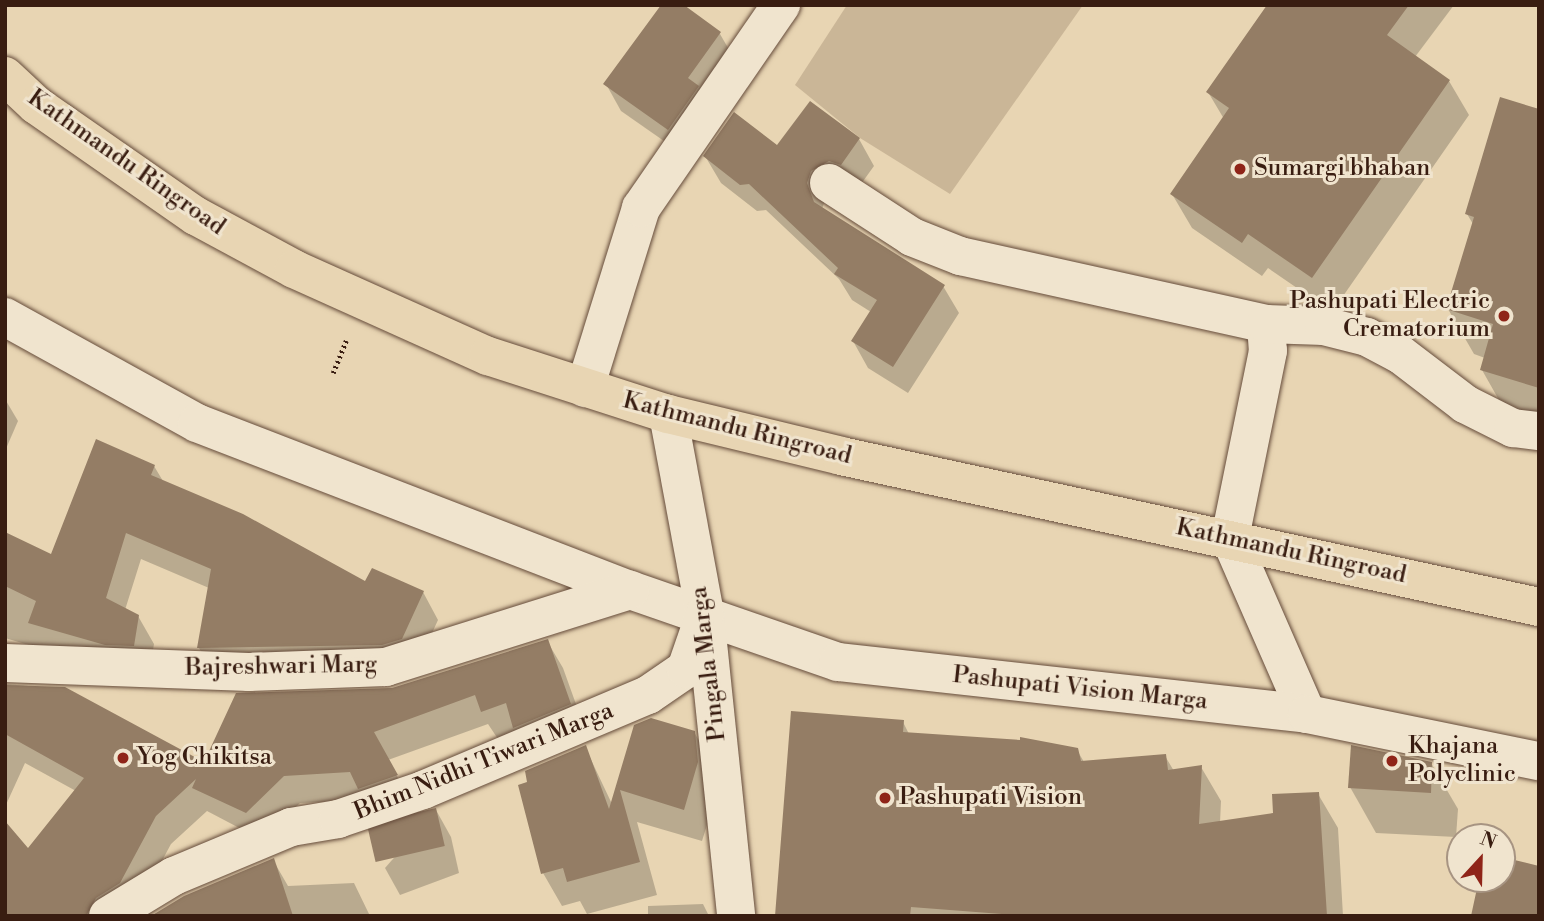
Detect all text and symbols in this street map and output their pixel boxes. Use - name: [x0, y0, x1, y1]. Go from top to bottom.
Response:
- street label: Kathmandu Ringroad: [22, 84, 230, 242]
- place label: Sumargi bhaban: [1254, 155, 1430, 183]
- marker: Sumargi bhaban: [1232, 161, 1248, 177]
- place label: Pashupati Electric Crematorium: [1290, 288, 1490, 344]
- marker: Pashupati Electric Crematorium: [1496, 308, 1512, 324]
- street label: Kathmandu Ringroad: [620, 387, 854, 471]
- street label: Kathmandu Ringroad: [1173, 514, 1409, 590]
- street label: Pingala Marga: [685, 585, 733, 743]
- street label: Bajreshwari Marg: [185, 651, 377, 683]
- street label: Pashupati Vision Marga: [951, 661, 1209, 717]
- street label: Bhim Nidhi Tiwari Marga: [350, 697, 618, 827]
- place label: Khajana Polyclinic: [1408, 733, 1516, 789]
- place label: Yog Chikitsa: [137, 744, 272, 772]
- marker: Yog Chikitsa: [115, 750, 131, 766]
- marker: Khajana Polyclinic: [1382, 751, 1402, 771]
- place label: Pashupati Vision: [899, 784, 1082, 812]
- marker: Pashupati Vision: [877, 790, 893, 806]
- north arrow: [1446, 823, 1516, 893]
- text: N: [1477, 826, 1500, 854]

